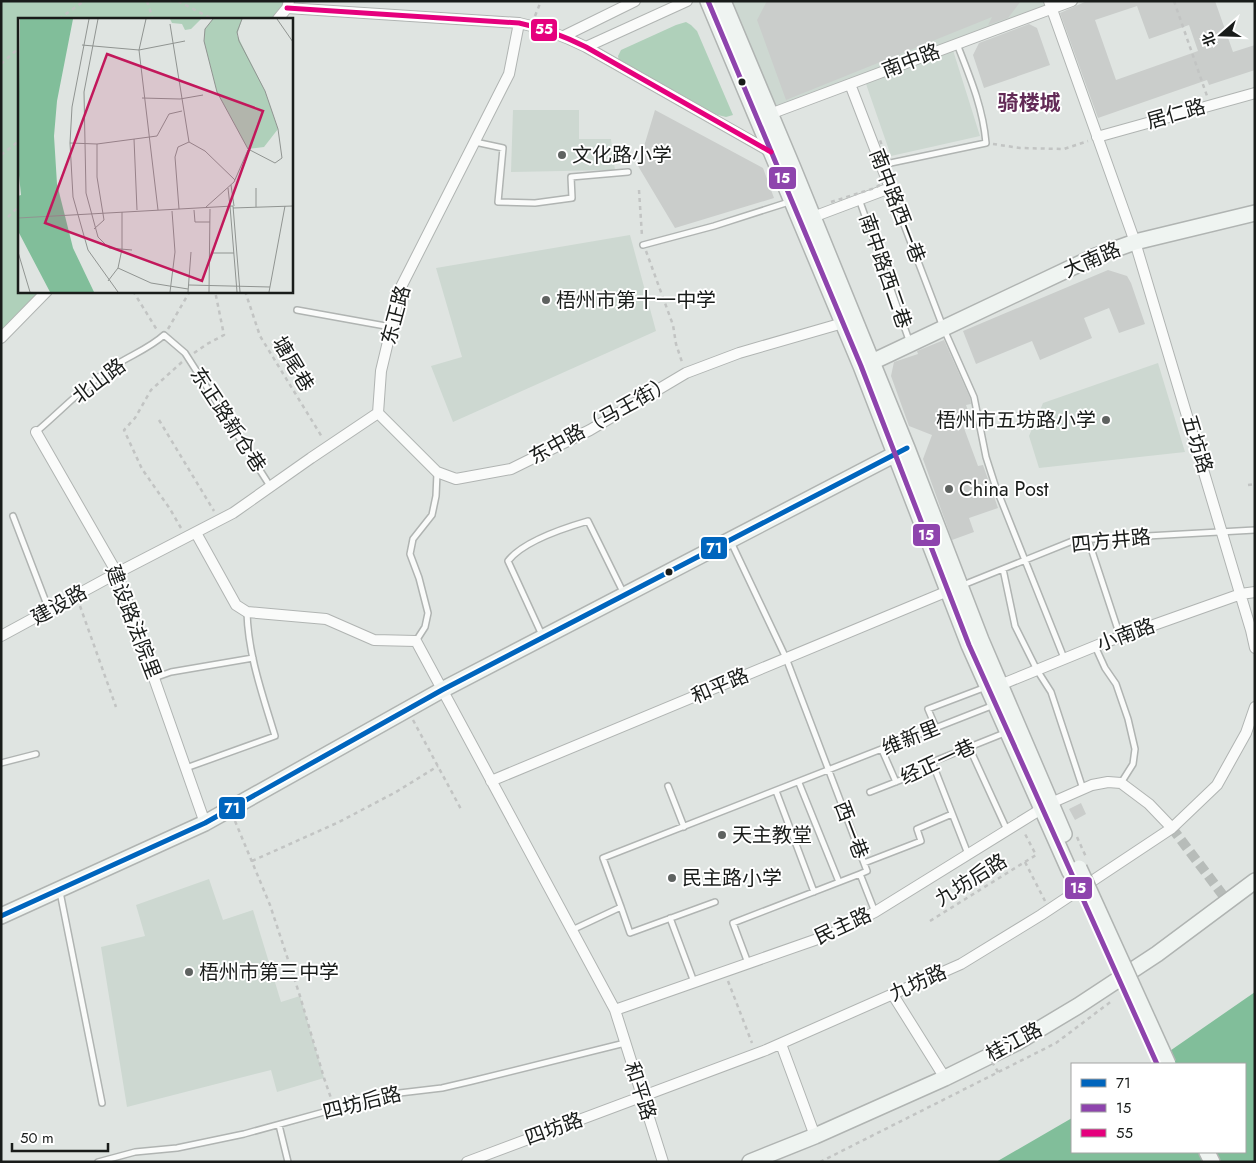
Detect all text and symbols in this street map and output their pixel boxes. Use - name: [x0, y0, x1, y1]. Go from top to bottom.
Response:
- north arrow: [1196, 10, 1246, 60]
- inset map: [18, 18, 292, 292]
- line badge: 55: [530, 18, 558, 42]
- text: 55: [535, 19, 553, 39]
- text: 北: [1197, 29, 1221, 49]
- street label: 南中路: [878, 37, 944, 85]
- unlabelled marker: [737, 77, 747, 87]
- district label: 骑楼城: [998, 88, 1061, 118]
- street label: 居仁路: [1143, 92, 1209, 136]
- place label: 文化路小学: [572, 141, 672, 170]
- street label: 南中路西一巷: [862, 145, 932, 267]
- marker: 文化路小学: [556, 149, 568, 161]
- line badge: 15: [768, 166, 797, 190]
- text: 15: [774, 168, 790, 188]
- street label: 南中路西二巷: [852, 210, 918, 332]
- street label: 大南路: [1059, 235, 1125, 285]
- street label: 东正路: [374, 282, 418, 348]
- place label: 梧州市第十一中学: [556, 286, 716, 315]
- marker: 梧州市第十一中学: [540, 294, 552, 306]
- street label: 塘尾巷: [265, 331, 321, 397]
- street label: 北山路: [66, 351, 132, 411]
- street label: 东正路新仓巷: [183, 362, 273, 478]
- street label: 东中路（马王街）: [524, 369, 678, 471]
- place label: 梧州市五坊路小学: [936, 406, 1096, 435]
- street label: 五坊路: [1174, 411, 1220, 477]
- marker: 梧州市五坊路小学: [1100, 414, 1112, 426]
- place label: China Post: [959, 475, 1049, 504]
- marker: China Post: [943, 483, 955, 495]
- street label: 四方井路: [1070, 522, 1152, 560]
- line badge: 15: [912, 523, 941, 547]
- text: 15: [918, 525, 934, 545]
- line badge: 71: [700, 536, 728, 560]
- text: 71: [706, 538, 722, 558]
- street label: 建设路法院里: [98, 561, 168, 683]
- unlabelled marker: [664, 567, 674, 577]
- street label: 建设路: [26, 578, 92, 632]
- street label: 小南路: [1093, 611, 1159, 659]
- street label: 和平路: [687, 661, 753, 711]
- street label: 维新里: [878, 713, 944, 763]
- street label: 经正一巷: [896, 732, 980, 792]
- line badge: 71: [218, 796, 246, 820]
- street label: 西一巷: [827, 797, 875, 863]
- text: 71: [224, 798, 240, 818]
- place label: 天主教堂: [732, 821, 812, 850]
- marker: 天主教堂: [716, 829, 728, 841]
- street label: 九坊后路: [929, 847, 1013, 913]
- place label: 民主路小学: [682, 864, 782, 893]
- marker: 民主路小学: [666, 872, 678, 884]
- line badge: 15: [1064, 876, 1093, 900]
- text: 15: [1070, 878, 1086, 898]
- street label: 民主路: [810, 900, 876, 952]
- place label: 梧州市第三中学: [199, 958, 339, 987]
- street label: 九坊路: [885, 958, 951, 1008]
- marker: 梧州市第三中学: [183, 966, 195, 978]
- street label: 桂江路: [981, 1015, 1047, 1069]
- street label: 和平路: [617, 1058, 663, 1124]
- legend: [1071, 1063, 1246, 1153]
- text: 71: [1116, 1072, 1131, 1094]
- street label: 四坊后路: [320, 1079, 404, 1127]
- text: 15: [1116, 1097, 1131, 1119]
- street label: 四坊路: [521, 1105, 587, 1153]
- scale bar: [12, 1120, 109, 1152]
- text: 55: [1116, 1122, 1133, 1144]
- text: 50 m: [20, 1127, 54, 1149]

